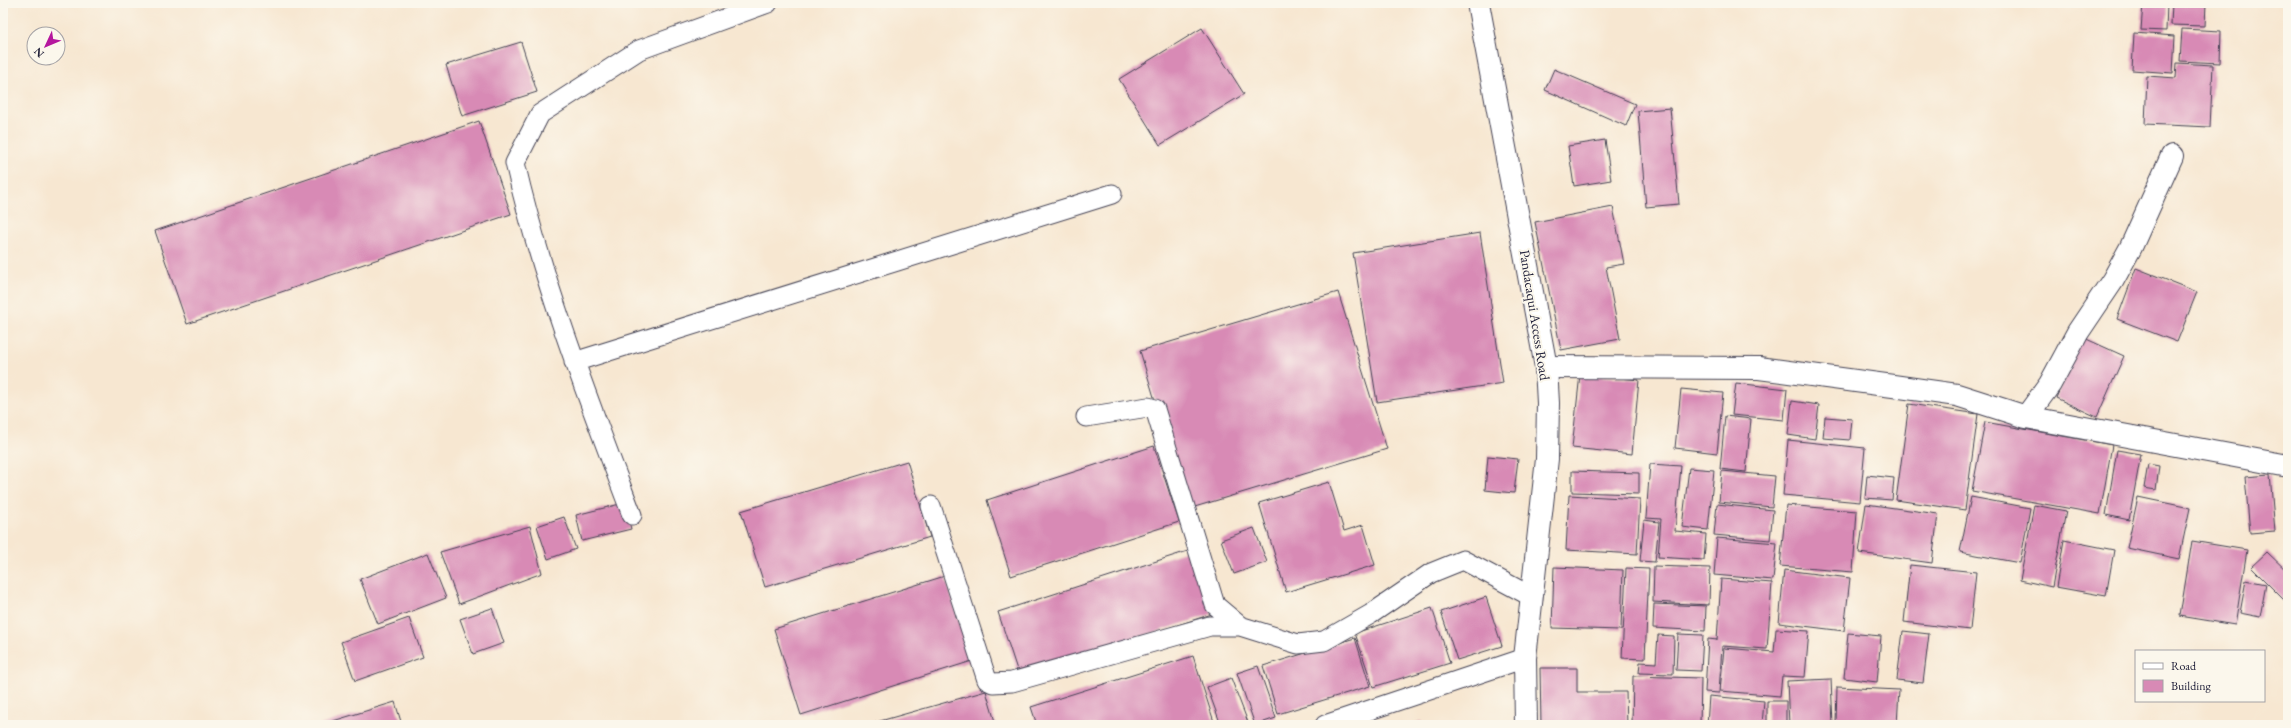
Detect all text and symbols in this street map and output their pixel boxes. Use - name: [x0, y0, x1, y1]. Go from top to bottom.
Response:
- north arrow: [26, 26, 66, 66]
- text: N: [31, 45, 47, 61]
- street label: Pandacaqui Access Road: [1516, 249, 1554, 382]
- legend: [2135, 650, 2265, 702]
- text: Road: [2171, 658, 2197, 674]
- text: Building: [2171, 678, 2212, 694]

